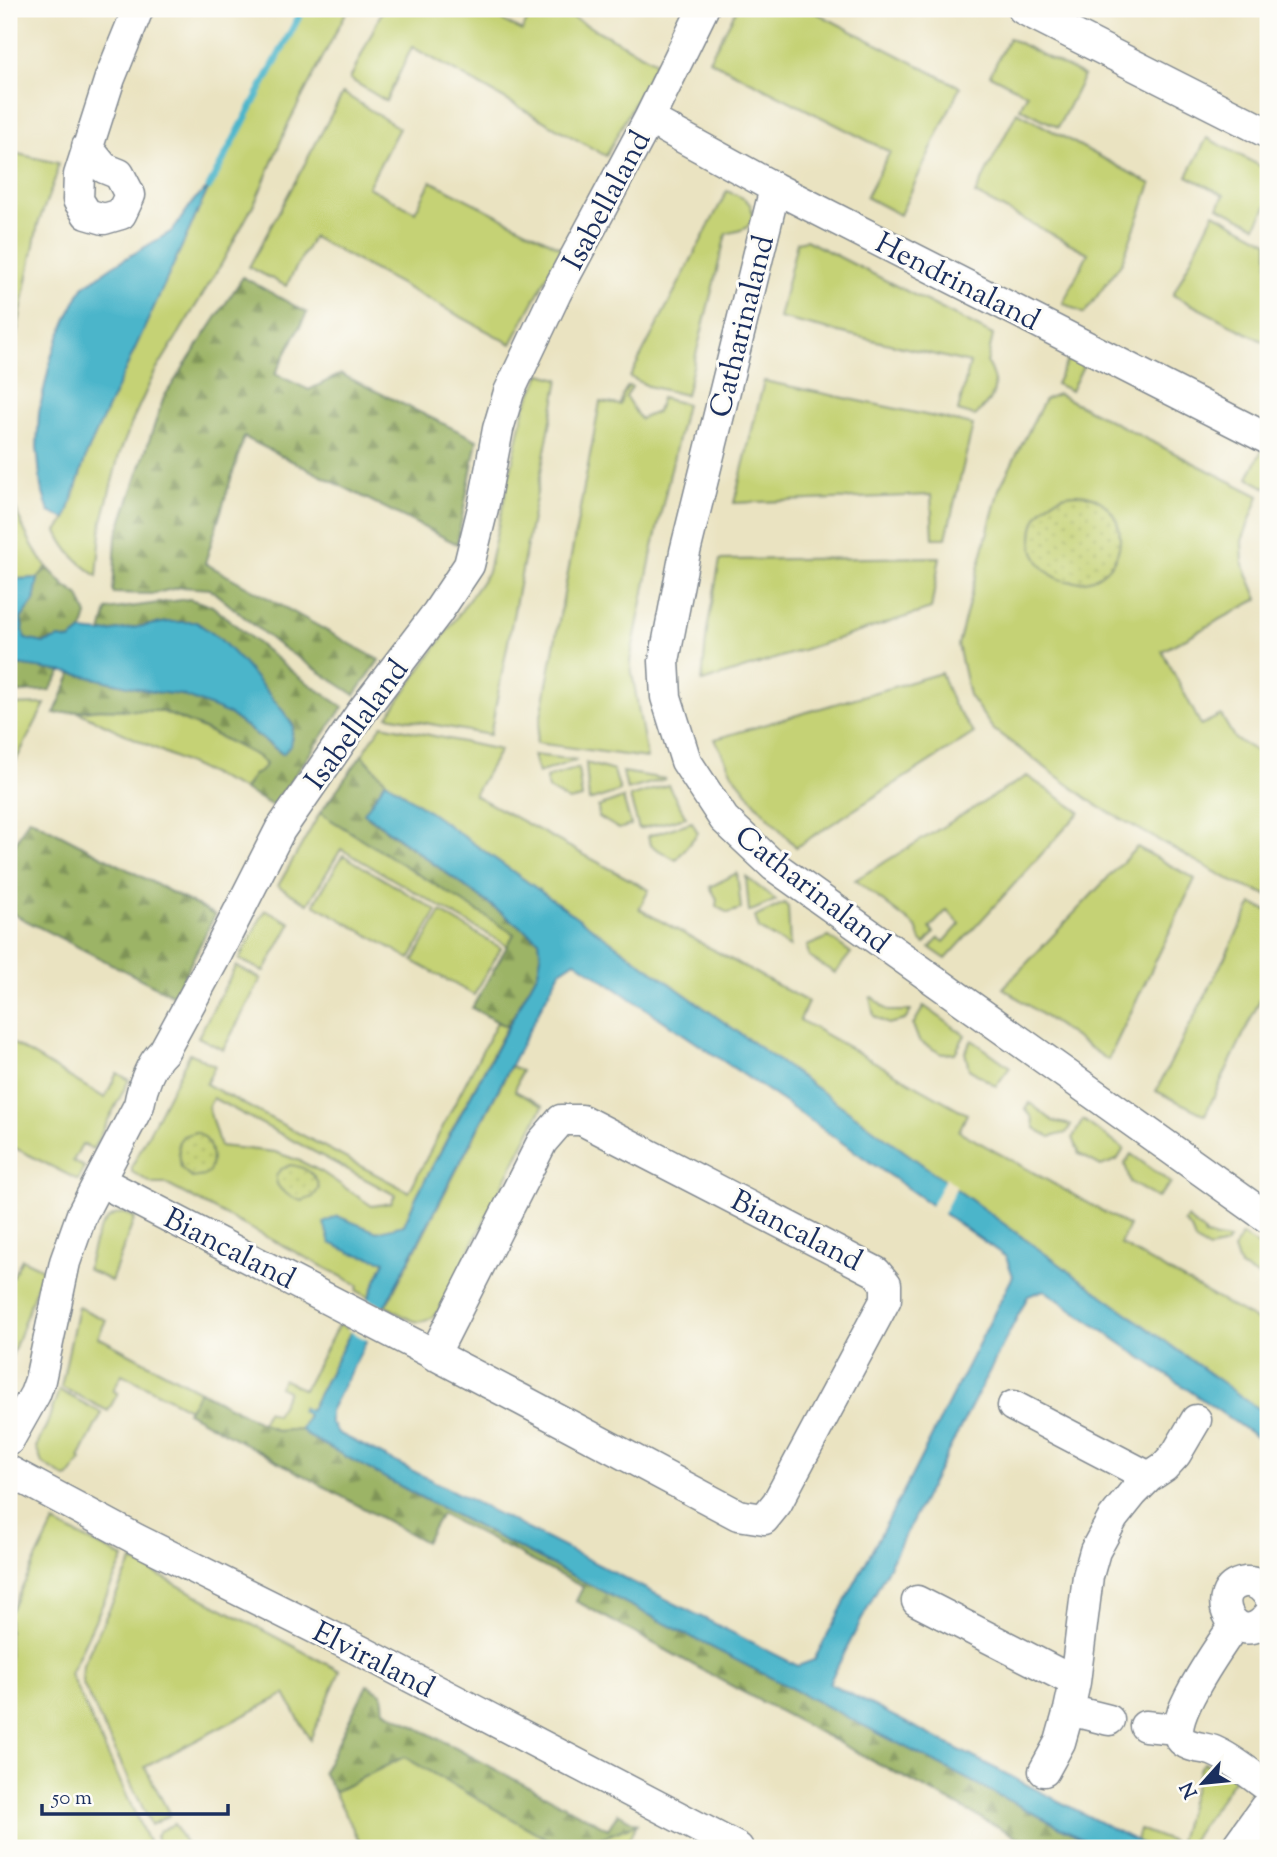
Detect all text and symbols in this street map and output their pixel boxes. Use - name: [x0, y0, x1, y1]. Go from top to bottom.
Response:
- street label: Isabellaland: [553, 124, 663, 279]
- street label: Hendrinaland: [867, 223, 1047, 343]
- street label: Catharinaland: [700, 231, 787, 422]
- street label: Isabellaland: [296, 651, 420, 800]
- street label: Catharinaland: [725, 817, 898, 965]
- street label: Biancaland: [723, 1181, 869, 1284]
- street label: Biancaland: [156, 1199, 302, 1302]
- street label: Elviraland: [304, 1612, 441, 1710]
- north arrow: [1168, 1748, 1238, 1818]
- scale bar: [42, 1773, 228, 1817]
- text: N: [1175, 1777, 1206, 1802]
- text: 50 m: [51, 1784, 92, 1814]

